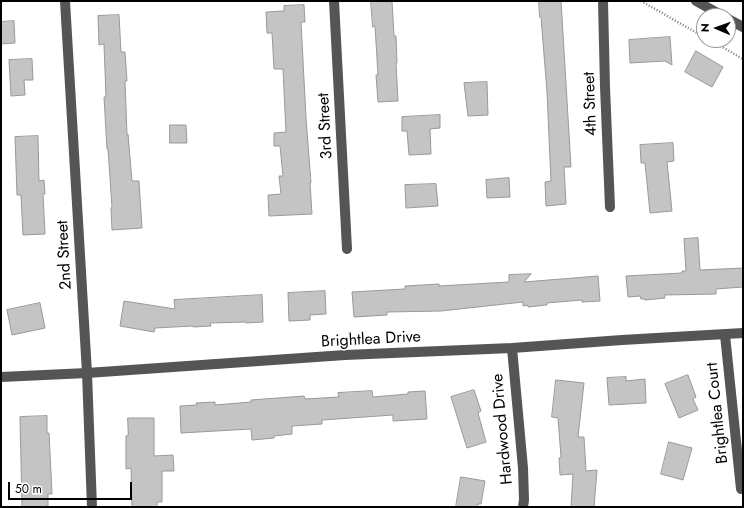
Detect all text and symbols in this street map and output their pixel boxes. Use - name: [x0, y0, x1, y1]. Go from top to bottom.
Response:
- north arrow: [696, 8, 736, 48]
- text: N: [697, 23, 713, 32]
- street label: 4th Street: [580, 71, 602, 137]
- street label: 3rd Street: [315, 92, 337, 160]
- street label: 2nd Street: [54, 220, 76, 290]
- street label: Brightlea Drive: [321, 328, 421, 352]
- street label: Brightlea Court: [703, 361, 733, 465]
- street label: Hardwood Drive: [489, 373, 517, 485]
- scale bar: [10, 474, 134, 500]
- text: 50 m: [15, 480, 42, 498]

